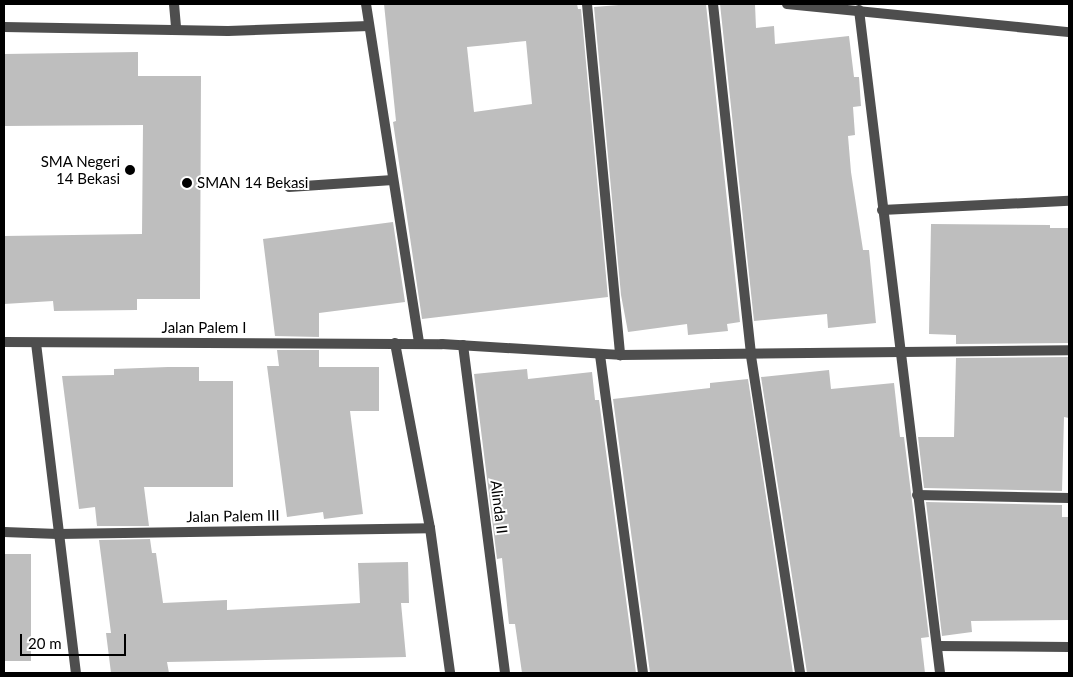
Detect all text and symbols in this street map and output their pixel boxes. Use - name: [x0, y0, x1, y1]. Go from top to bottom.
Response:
- place label: SMA Negeri 14 Bekasi: [40, 152, 120, 187]
- marker: SMA Negeri 14 Bekasi: [124, 164, 136, 176]
- place label: SMAN 14 Bekasi: [197, 174, 308, 192]
- marker: SMAN 14 Bekasi: [181, 177, 193, 189]
- street label: Jalan Palem I: [162, 319, 246, 337]
- street label: Alinda II: [487, 479, 511, 535]
- street label: Jalan Palem III: [186, 506, 280, 526]
- scale bar: [22, 624, 129, 656]
- text: 20 m: [28, 634, 62, 652]

